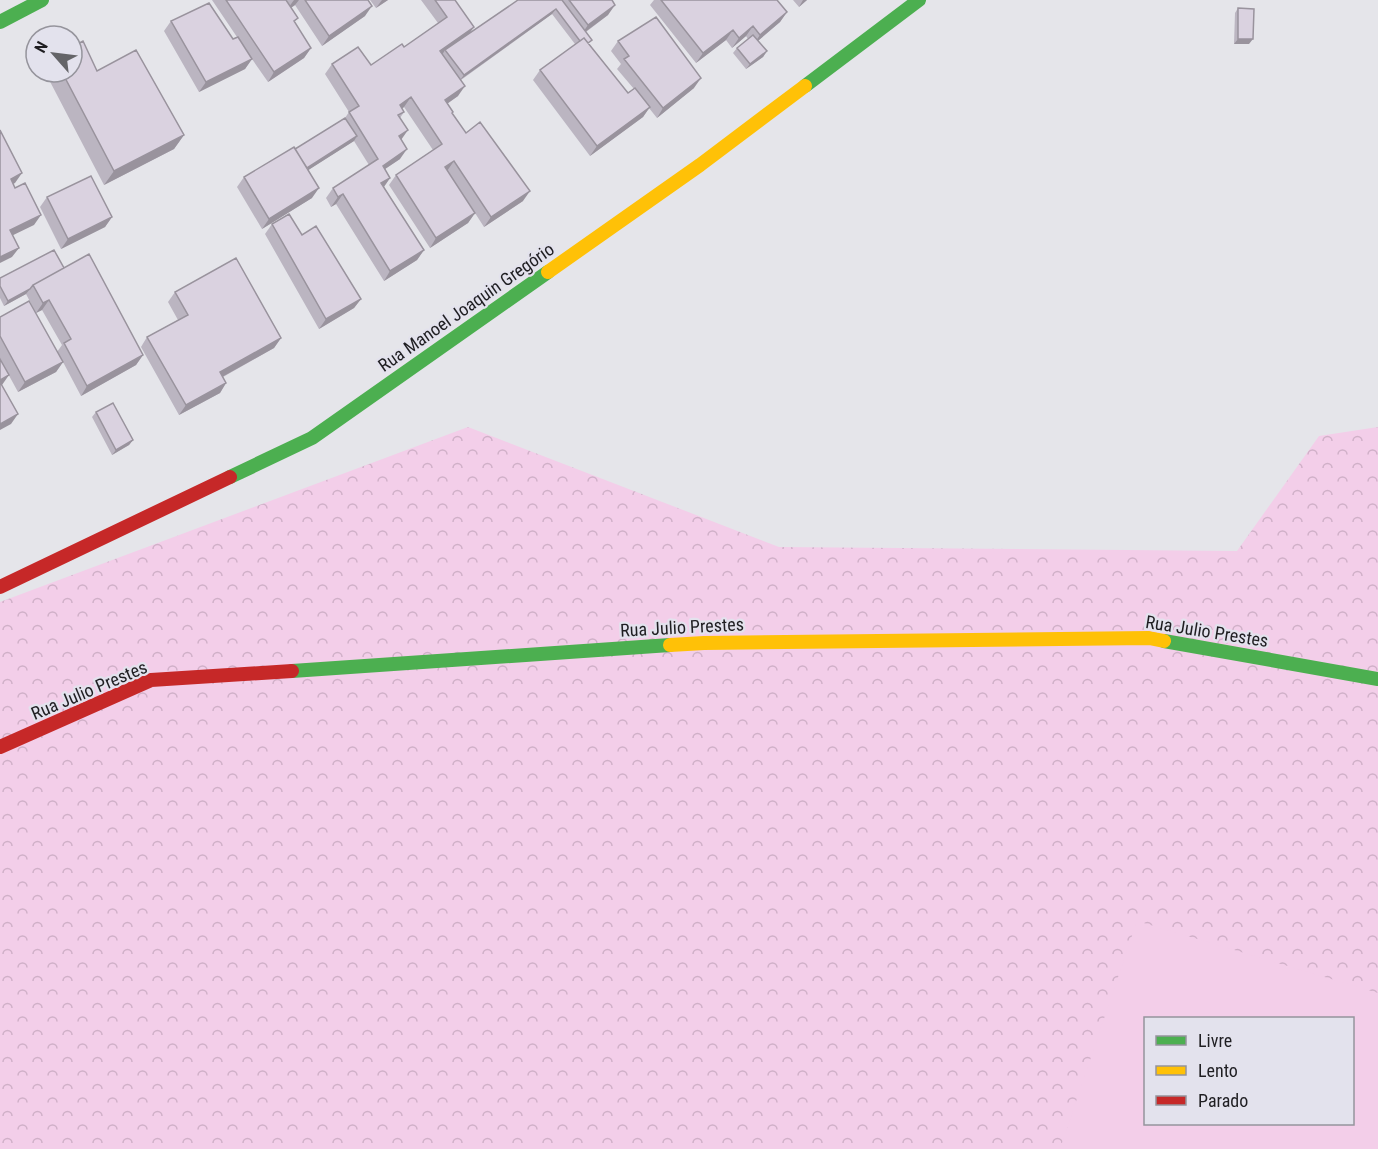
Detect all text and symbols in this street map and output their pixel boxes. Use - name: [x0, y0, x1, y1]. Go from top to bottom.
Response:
- north arrow: [24, 24, 84, 84]
- text: N: [31, 38, 52, 56]
- street label: Rua Manoel Joaquin Gregório: [374, 238, 558, 376]
- street label: Rua Julio Prestes: [1144, 611, 1270, 651]
- street label: Rua Julio Prestes: [620, 613, 744, 641]
- street label: Rua Julio Prestes: [28, 656, 150, 724]
- legend: [1144, 1017, 1354, 1125]
- text: Livre: [1198, 1030, 1232, 1051]
- text: Lento: [1198, 1060, 1238, 1081]
- text: Parado: [1198, 1090, 1248, 1111]

